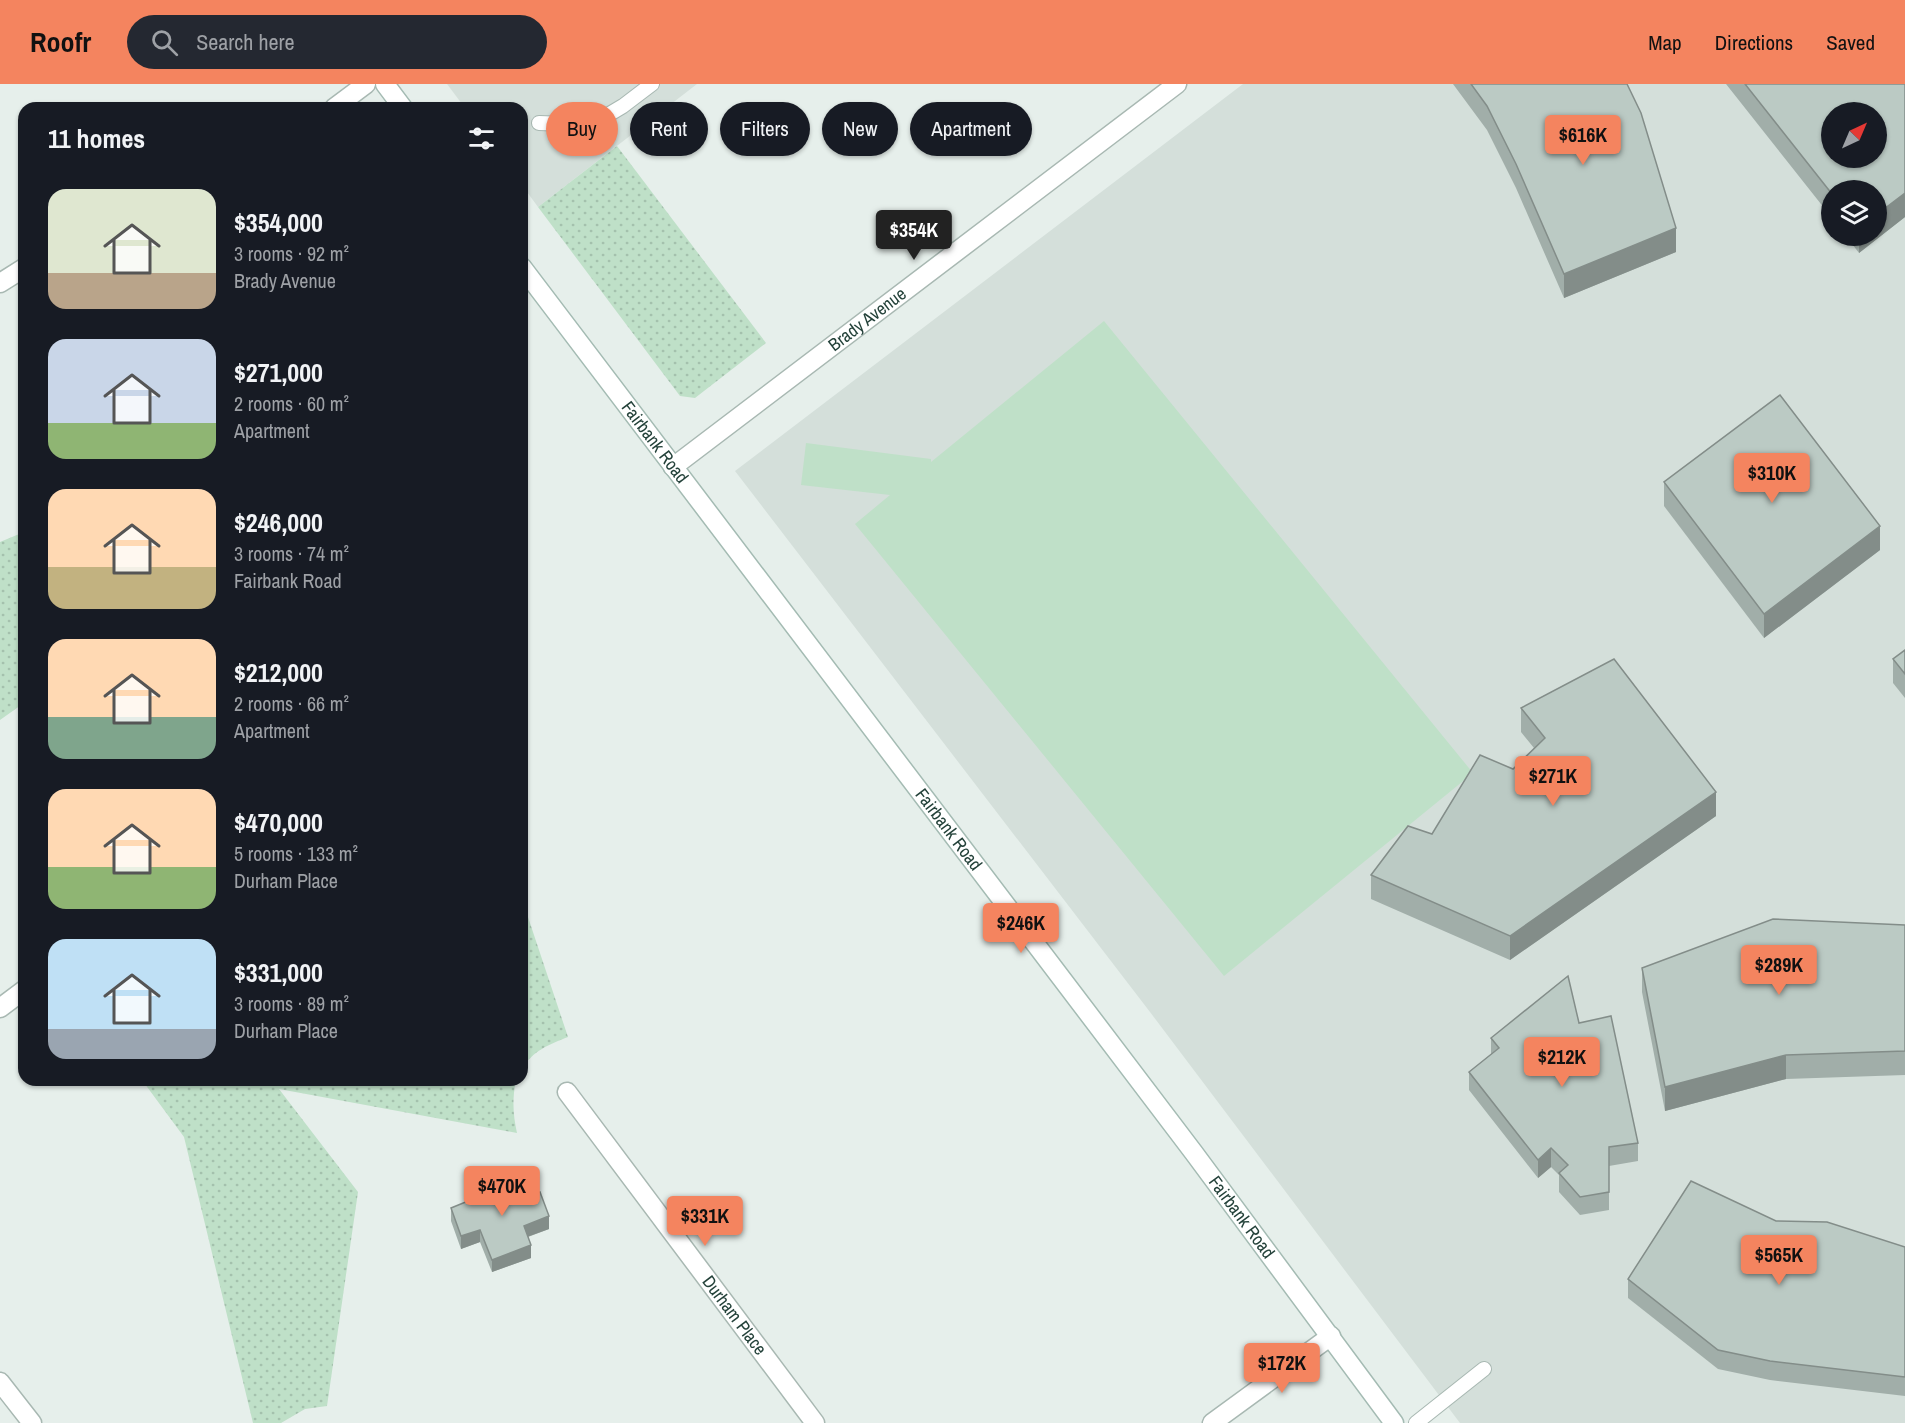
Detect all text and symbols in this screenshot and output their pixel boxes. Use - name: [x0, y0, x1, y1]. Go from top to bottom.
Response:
- search box: [127, 15, 547, 69]
- text: Roofr: [30, 23, 91, 61]
- icon: search: [148, 26, 181, 59]
- text: Search here: [196, 27, 295, 57]
- text: Map: [1648, 28, 1682, 57]
- text: Directions: [1715, 28, 1793, 57]
- text: Saved: [1826, 28, 1875, 57]
- chip: Buy: [546, 102, 618, 156]
- chip: Rent: [630, 102, 708, 156]
- chip: Filters: [720, 102, 810, 156]
- chip: New: [822, 102, 898, 156]
- chip: Apartment: [910, 102, 1032, 156]
- north arrow: [1821, 102, 1887, 168]
- map controls: [1821, 102, 1887, 246]
- pin: $616K: [1541, 115, 1625, 166]
- text: 11 homes: [48, 121, 145, 156]
- text: $616K: [1559, 121, 1607, 148]
- icon: filters: [465, 122, 498, 155]
- button: layers: [1821, 180, 1887, 246]
- text: $354,000: [234, 205, 323, 240]
- pin: $354K: [872, 210, 956, 261]
- icon: home: [96, 213, 168, 285]
- text: $354K: [890, 216, 938, 243]
- text: 3 rooms · 92 m²: [234, 240, 349, 267]
- text: Brady Avenue: [234, 267, 336, 294]
- street label: Brady Avenue: [823, 281, 911, 357]
- text: $271,000: [234, 355, 323, 390]
- icon: home: [96, 363, 168, 435]
- text: 2 rooms · 60 m²: [234, 390, 349, 417]
- street label: Fairbank Road: [616, 396, 695, 488]
- text: Apartment: [234, 417, 310, 444]
- pin: $310K: [1730, 453, 1814, 504]
- text: $310K: [1748, 459, 1796, 486]
- text: $246,000: [234, 505, 323, 540]
- icon: home: [96, 513, 168, 585]
- text: 3 rooms · 74 m²: [234, 540, 349, 567]
- text: Fairbank Road: [234, 567, 342, 594]
- text: $212,000: [234, 655, 323, 690]
- icon: home: [96, 663, 168, 735]
- text: 2 rooms · 66 m²: [234, 690, 349, 717]
- text: Apartment: [234, 717, 310, 744]
- pin: $271K: [1511, 756, 1595, 807]
- text: $271K: [1529, 762, 1577, 789]
- street label: Fairbank Road: [910, 783, 988, 875]
- text: $470,000: [234, 805, 323, 840]
- icon: home: [96, 813, 168, 885]
- text: 5 rooms · 133 m²: [234, 840, 358, 867]
- text: Durham Place: [234, 867, 338, 894]
- pin: $246K: [979, 903, 1063, 954]
- text: $246K: [997, 909, 1045, 936]
- pin: $289K: [1737, 945, 1821, 996]
- text: $289K: [1755, 951, 1803, 978]
- text: $331,000: [234, 955, 323, 990]
- icon: home: [96, 963, 168, 1035]
- text: 3 rooms · 89 m²: [234, 990, 349, 1017]
- text: Durham Place: [234, 1017, 338, 1044]
- pin: $212K: [1520, 1037, 1604, 1088]
- text: $212K: [1538, 1043, 1586, 1070]
- pin: $470K: [460, 1166, 544, 1217]
- street label: Fairbank Road: [1203, 1171, 1281, 1263]
- text: $470K: [478, 1172, 526, 1199]
- pin: $331K: [663, 1196, 747, 1247]
- text: $331K: [681, 1202, 729, 1229]
- pin: $565K: [1737, 1235, 1821, 1286]
- text: $565K: [1755, 1241, 1803, 1268]
- street label: Durham Place: [697, 1270, 773, 1360]
- pin: $172K: [1240, 1343, 1324, 1394]
- text: $172K: [1258, 1349, 1306, 1376]

